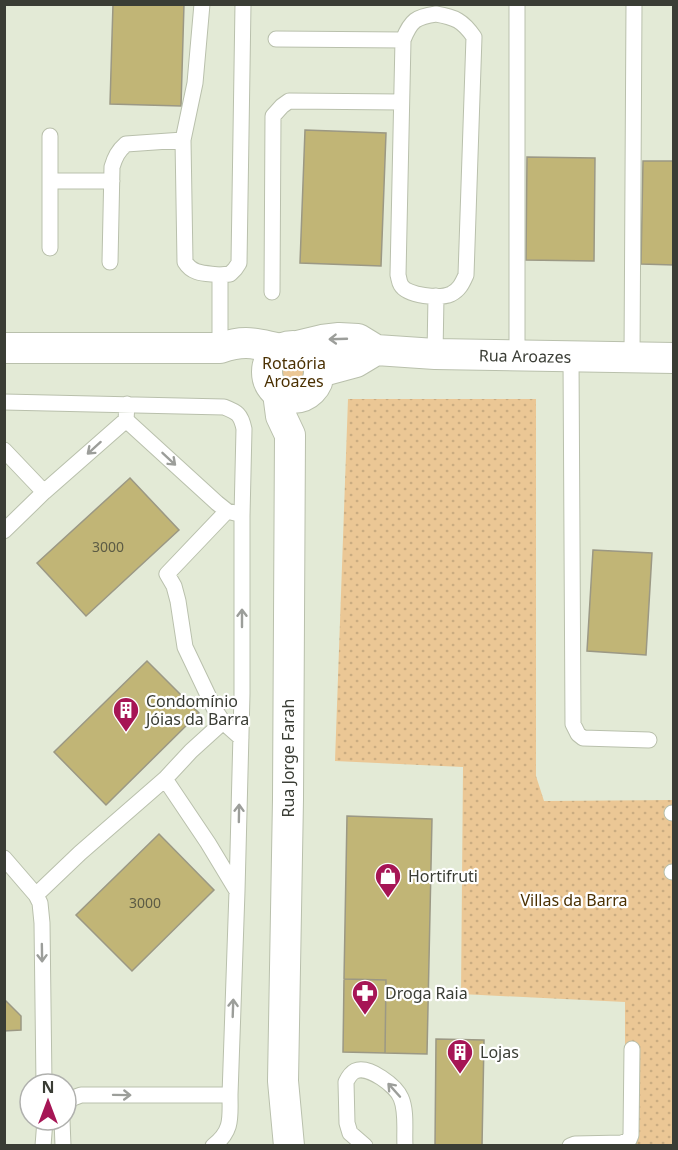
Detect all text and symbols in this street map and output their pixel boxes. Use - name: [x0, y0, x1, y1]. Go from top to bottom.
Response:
- one-way arrow: [329, 334, 348, 345]
- street label: Rua Aroazes: [479, 344, 571, 368]
- park label: Rotaória Aroazes: [262, 352, 326, 392]
- one-way arrow: [87, 441, 102, 455]
- one-way arrow: [162, 452, 177, 466]
- house number: 3000: [92, 537, 124, 556]
- one-way arrow: [236, 609, 248, 629]
- place label: Condomínio Jóias da Barra: [144, 690, 249, 730]
- building icon: Condomínio Jóias da Barra: [111, 695, 141, 733]
- street label: Rua Jorge Farah: [277, 699, 299, 817]
- one-way arrow: [233, 804, 245, 824]
- shop icon: Hortifruti: [373, 861, 403, 899]
- place label: Hortifruti: [408, 865, 478, 887]
- park label: Villas da Barra: [520, 889, 628, 911]
- house number: 3000: [129, 893, 161, 912]
- one-way arrow: [37, 942, 48, 962]
- pharmacy icon: Droga Raia: [350, 978, 380, 1016]
- place label: Droga Raia: [385, 982, 468, 1004]
- one-way arrow: [227, 999, 239, 1019]
- building icon: Lojas: [445, 1037, 475, 1075]
- place label: Lojas: [480, 1041, 519, 1063]
- north arrow: [18, 1072, 78, 1132]
- text: N: [41, 1076, 55, 1098]
- one-way arrow: [387, 1083, 401, 1098]
- one-way arrow: [111, 1089, 131, 1101]

